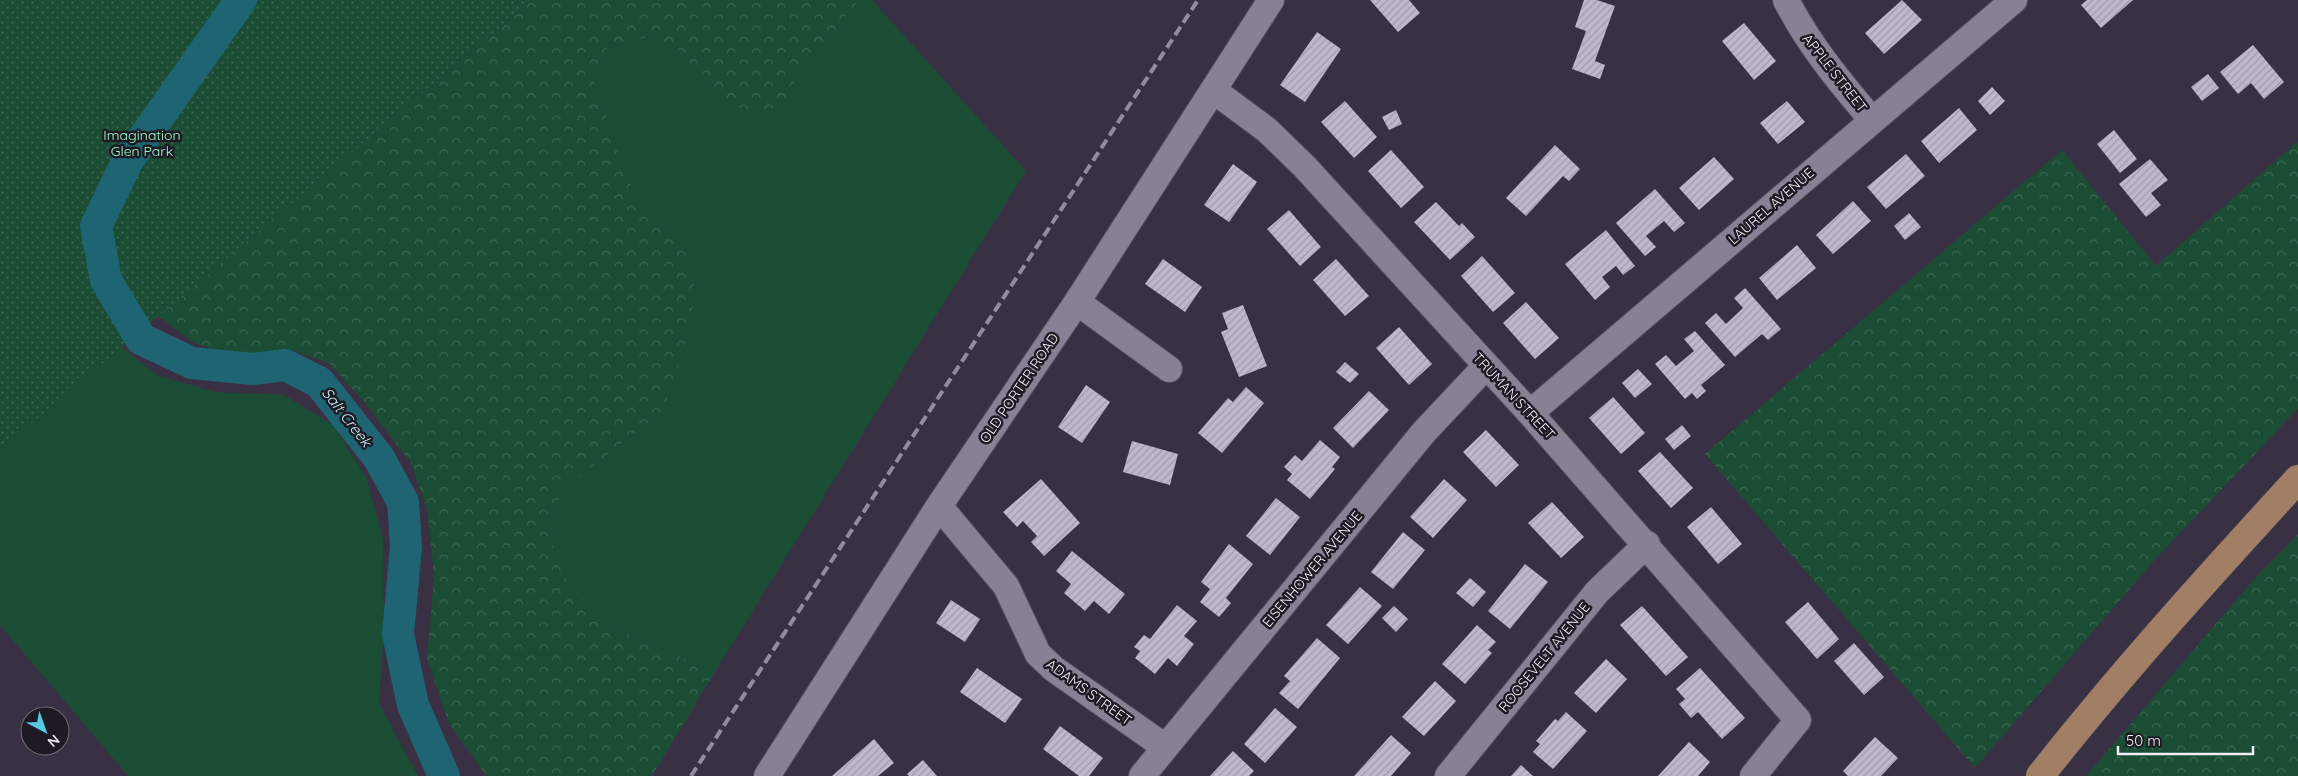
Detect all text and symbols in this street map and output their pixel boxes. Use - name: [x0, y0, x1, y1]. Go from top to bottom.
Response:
- street label: APPLE STREET: [1799, 30, 1871, 116]
- park label: Imagination Glen Park: [103, 126, 181, 160]
- street label: LAUREL AVENUE: [1724, 164, 1818, 248]
- street label: OLD PORTER ROAD: [975, 330, 1063, 446]
- street label: TRUMAN STREET: [1469, 349, 1559, 443]
- water label: Salt Creek: [318, 383, 377, 452]
- street label: EISENHOWER AVENUE: [1258, 507, 1366, 631]
- street label: ROOSEVELT AVENUE: [1494, 599, 1594, 715]
- street label: ADAMS STREET: [1043, 655, 1135, 729]
- north arrow: [20, 706, 70, 756]
- scale bar: [2118, 724, 2253, 756]
- text: N: [44, 731, 63, 751]
- text: 50 m: [2126, 731, 2161, 750]

